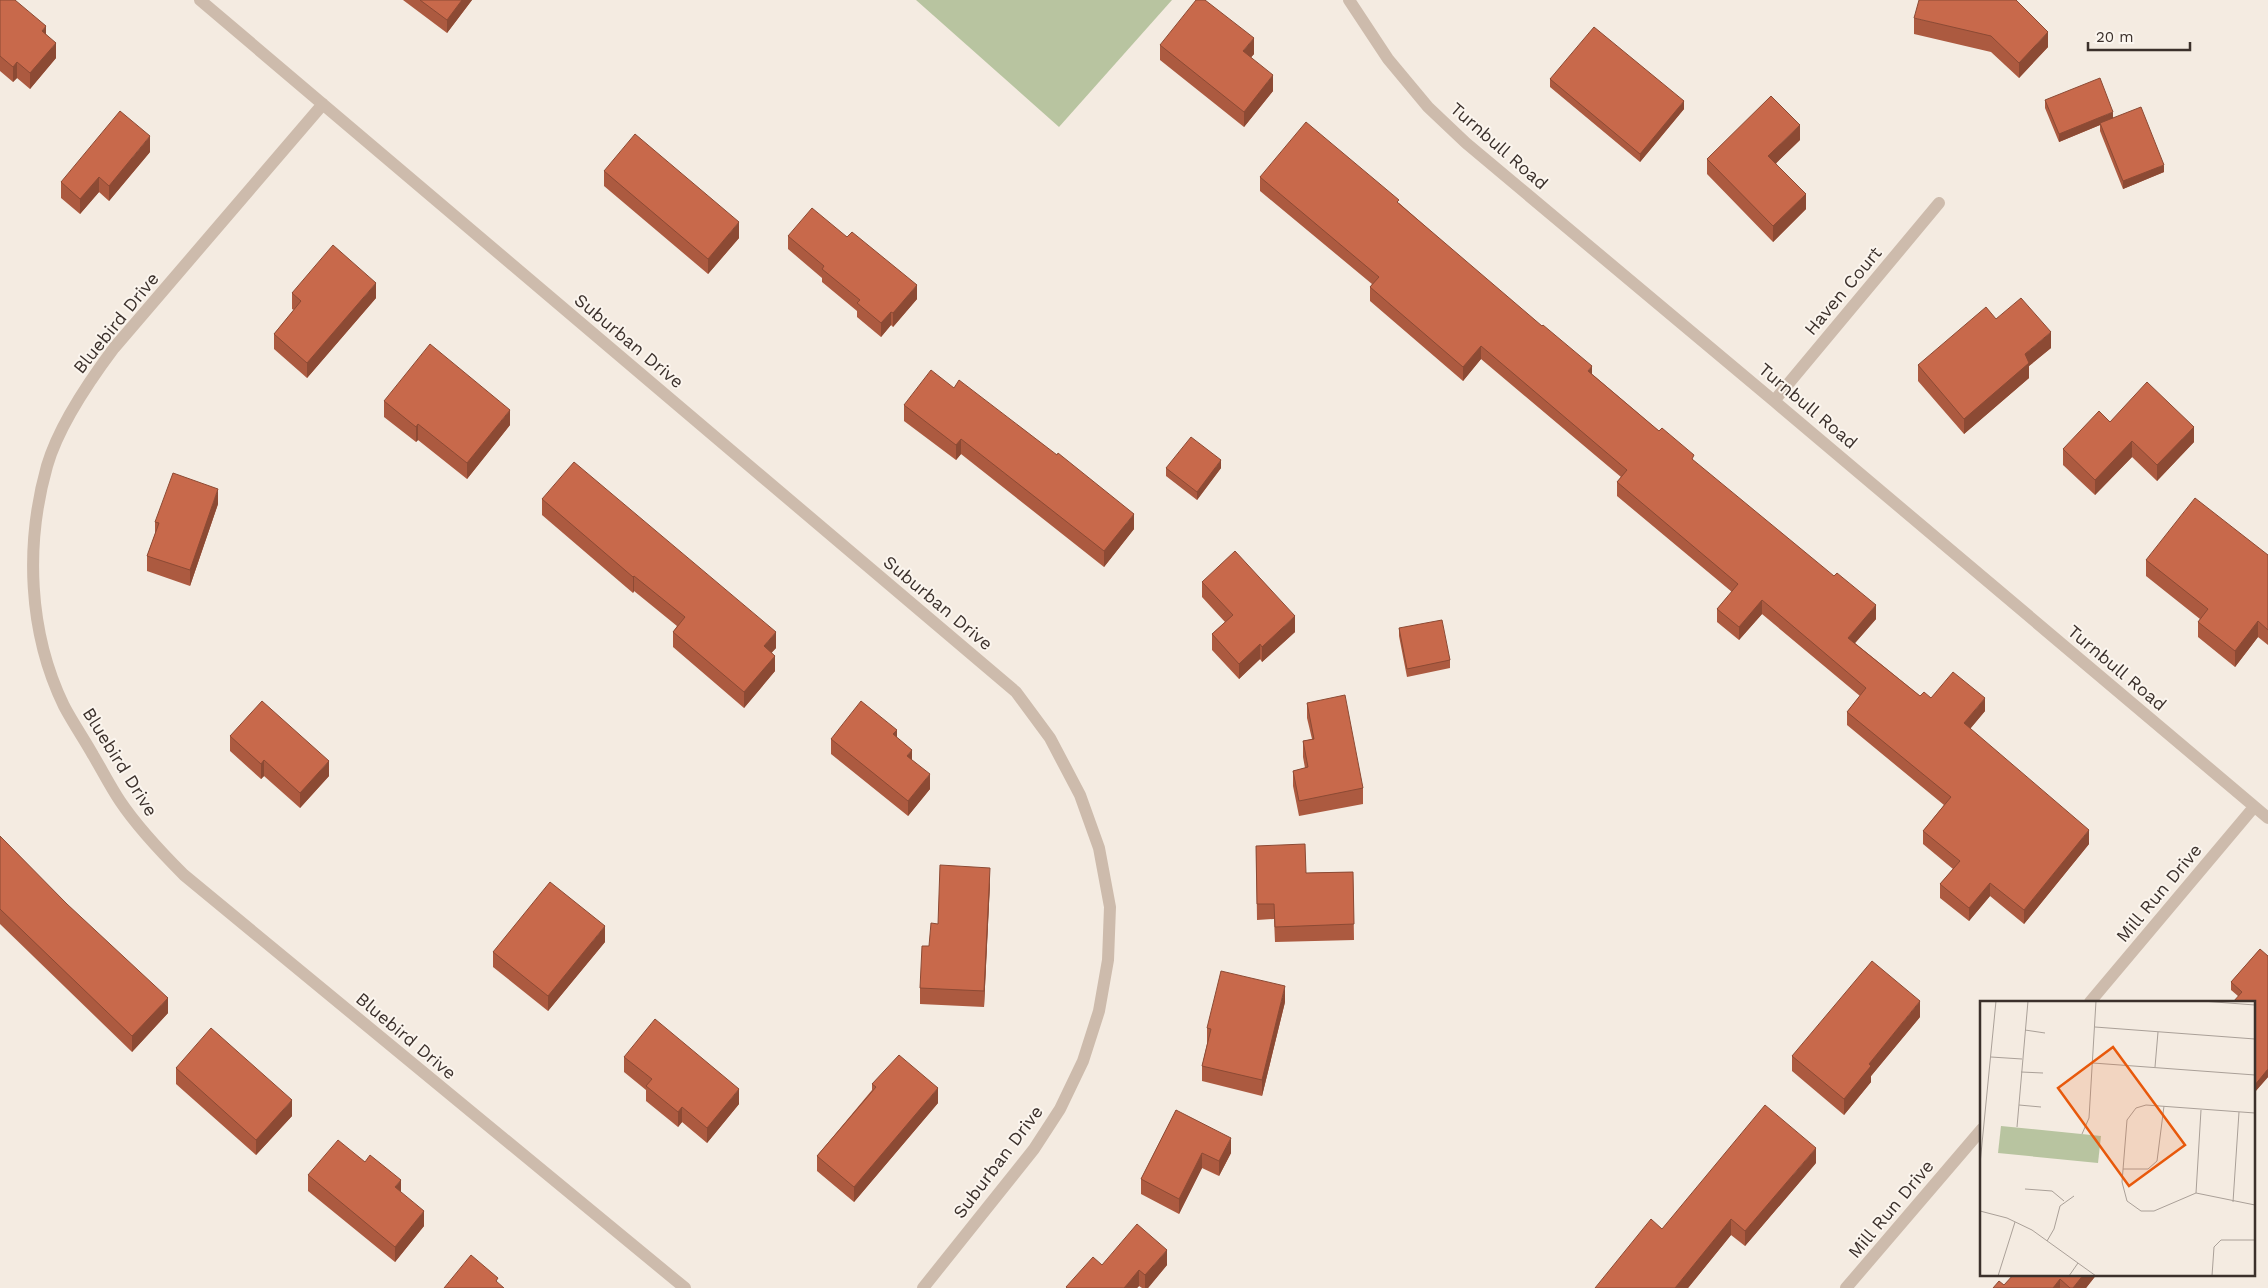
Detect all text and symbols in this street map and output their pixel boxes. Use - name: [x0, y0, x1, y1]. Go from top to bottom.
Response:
- scale bar: [2088, 20, 2190, 52]
- text: 20 m: [2096, 28, 2134, 46]
- street label: Turnbull Road: [1446, 98, 1552, 194]
- street label: Haven Court: [1800, 242, 1886, 339]
- street label: Bluebird Drive: [68, 268, 163, 378]
- street label: Suburban Drive: [571, 289, 688, 392]
- street label: Turnbull Road: [1755, 358, 1862, 453]
- street label: Suburban Drive: [880, 551, 997, 654]
- street label: Turnbull Road: [2064, 620, 2171, 715]
- street label: Bluebird Drive: [79, 704, 162, 820]
- street label: Mill Run Drive: [2111, 839, 2206, 946]
- street label: Bluebird Drive: [352, 988, 461, 1084]
- inset map: [1980, 1001, 2256, 1276]
- street label: Suburban Drive: [948, 1101, 1047, 1222]
- street label: Mill Run Drive: [1843, 1155, 1938, 1262]

